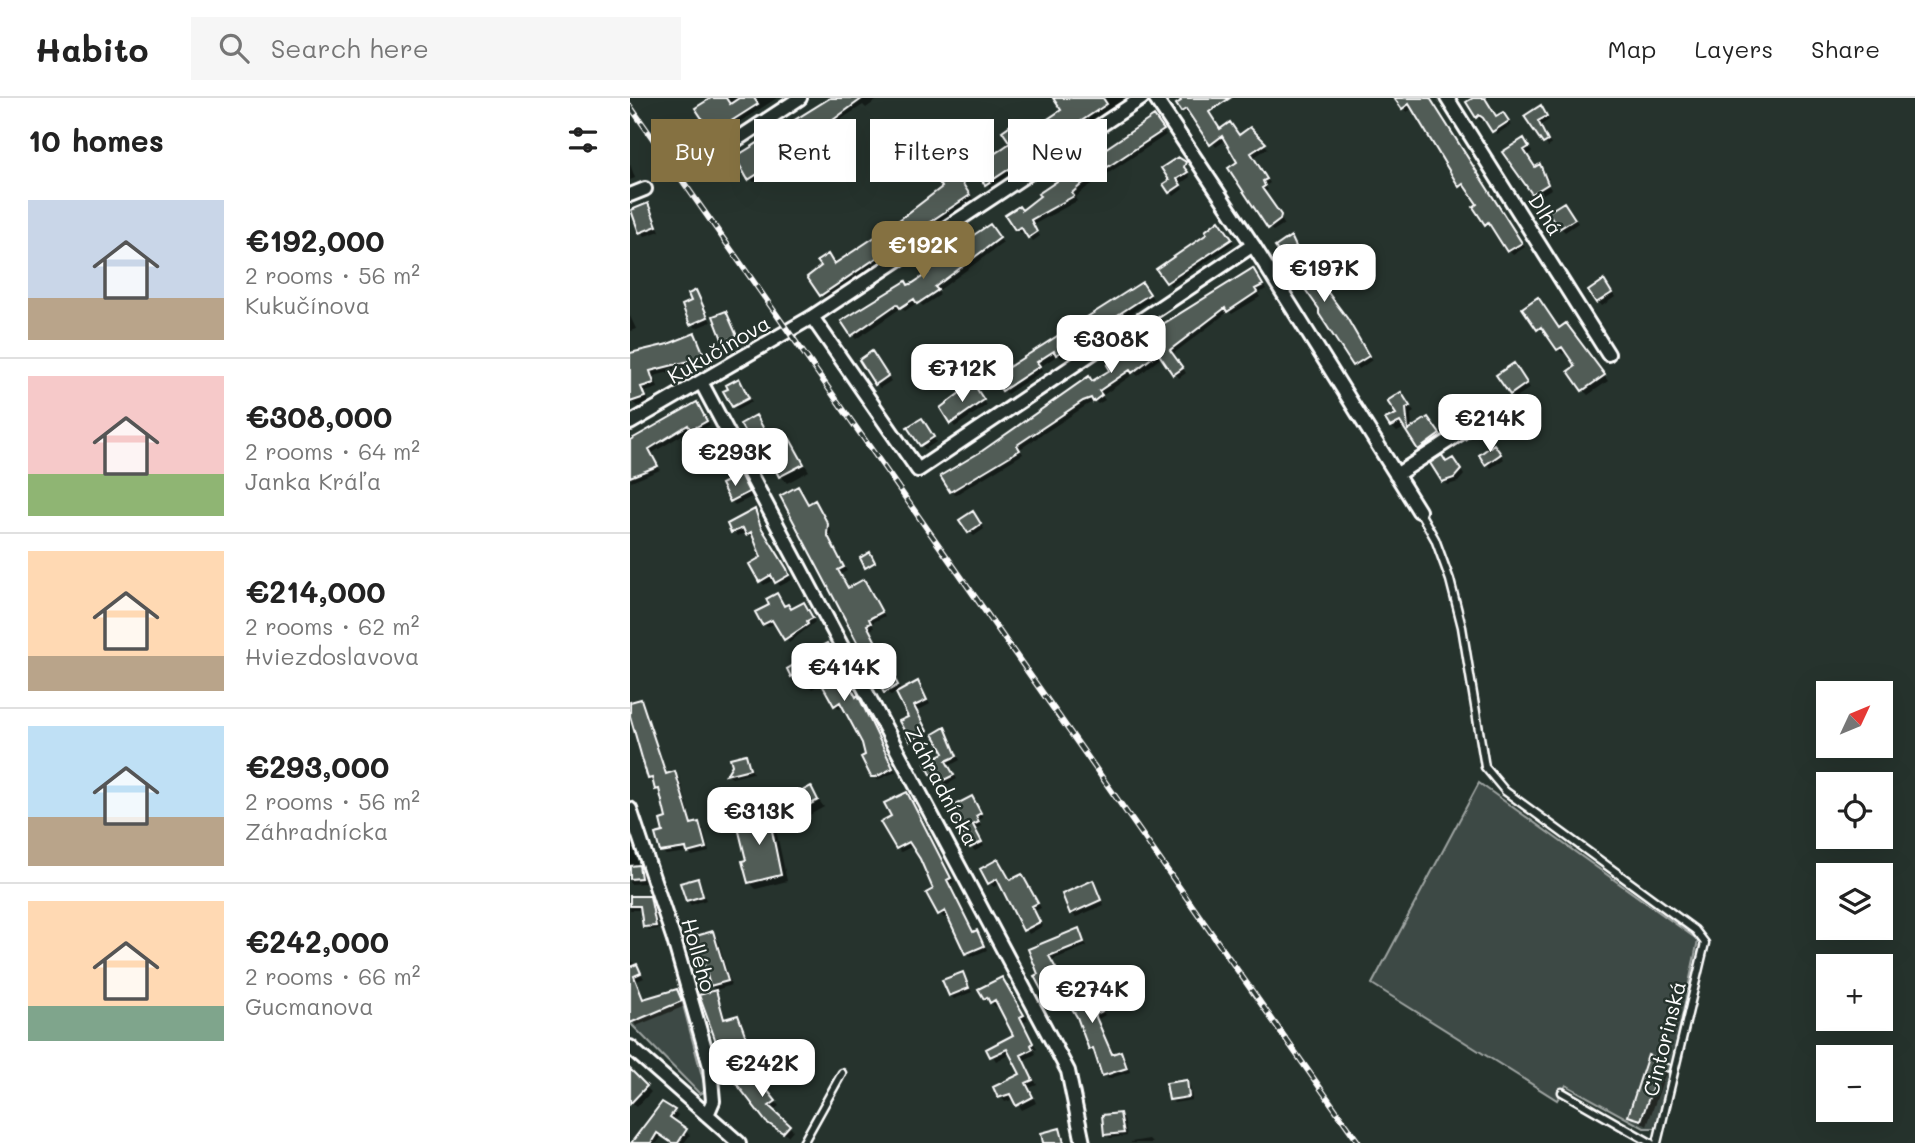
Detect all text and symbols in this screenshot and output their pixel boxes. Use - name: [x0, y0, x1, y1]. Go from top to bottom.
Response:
- search box: [191, 17, 681, 80]
- text: Habito: [35, 27, 149, 70]
- icon: search: [215, 29, 253, 67]
- text: Search here: [271, 31, 429, 65]
- text: Map: [1608, 33, 1656, 64]
- text: Layers: [1694, 33, 1773, 64]
- text: Share: [1811, 33, 1880, 64]
- chip: Buy: [651, 119, 740, 182]
- chip: Rent: [754, 119, 856, 182]
- chip: Filters: [870, 119, 994, 182]
- chip: New: [1008, 119, 1107, 182]
- text: 10 homes: [28, 120, 164, 160]
- icon: filters: [564, 121, 602, 159]
- street label: Dlhá: [1523, 188, 1570, 240]
- text: €192,000: [245, 220, 385, 260]
- pin: €192K: [874, 222, 972, 281]
- icon: home: [84, 228, 168, 312]
- text: €192K: [888, 229, 958, 259]
- pin: €197K: [1275, 244, 1373, 304]
- text: €197K: [1289, 252, 1359, 282]
- text: 2 rooms · 56 m²: [245, 260, 420, 290]
- text: Kukučínova: [245, 290, 370, 320]
- street label: Kukučínova: [662, 308, 774, 389]
- pin: €308K: [1062, 316, 1160, 375]
- text: €308K: [1073, 323, 1149, 353]
- pin: €712K: [913, 344, 1011, 404]
- text: €712K: [927, 352, 997, 382]
- pin: €214K: [1441, 394, 1539, 454]
- text: €308,000: [245, 396, 392, 436]
- text: €214K: [1454, 402, 1526, 432]
- icon: home: [84, 404, 168, 488]
- pin: €293K: [686, 428, 784, 488]
- text: 2 rooms · 64 m²: [245, 436, 420, 466]
- text: €293K: [698, 436, 772, 466]
- text: Janka Kráľa: [245, 466, 381, 496]
- text: €214,000: [245, 571, 386, 611]
- icon: home: [84, 579, 168, 663]
- text: 2 rooms · 62 m²: [245, 611, 419, 641]
- text: Hviezdoslavova: [245, 641, 419, 671]
- pin: €414K: [795, 644, 893, 703]
- text: €414K: [807, 651, 881, 681]
- north arrow: [1816, 681, 1894, 758]
- map controls: [1816, 681, 1893, 1122]
- street label: Záhradnícka: [900, 721, 985, 849]
- text: €293,000: [245, 746, 389, 786]
- icon: home: [84, 754, 168, 838]
- button: locate: [1816, 772, 1893, 849]
- text: 2 rooms · 56 m²: [245, 786, 420, 816]
- pin: €313K: [710, 788, 808, 847]
- text: €313K: [723, 795, 795, 825]
- text: Záhradnícka: [245, 816, 388, 846]
- button: layers: [1816, 863, 1893, 940]
- street label: Hollého: [676, 915, 723, 994]
- text: €242,000: [245, 921, 389, 961]
- icon: home: [84, 929, 168, 1013]
- button: +: [1816, 954, 1893, 1031]
- text: 2 rooms · 66 m²: [245, 961, 420, 991]
- pin: €274K: [1043, 965, 1141, 1025]
- text: €274K: [1055, 973, 1129, 1003]
- street label: Cintorinská: [1636, 978, 1691, 1099]
- text: Gucmanova: [245, 991, 374, 1021]
- pin: €242K: [713, 1040, 811, 1099]
- button: −: [1816, 1045, 1893, 1122]
- text: €242K: [725, 1047, 799, 1077]

